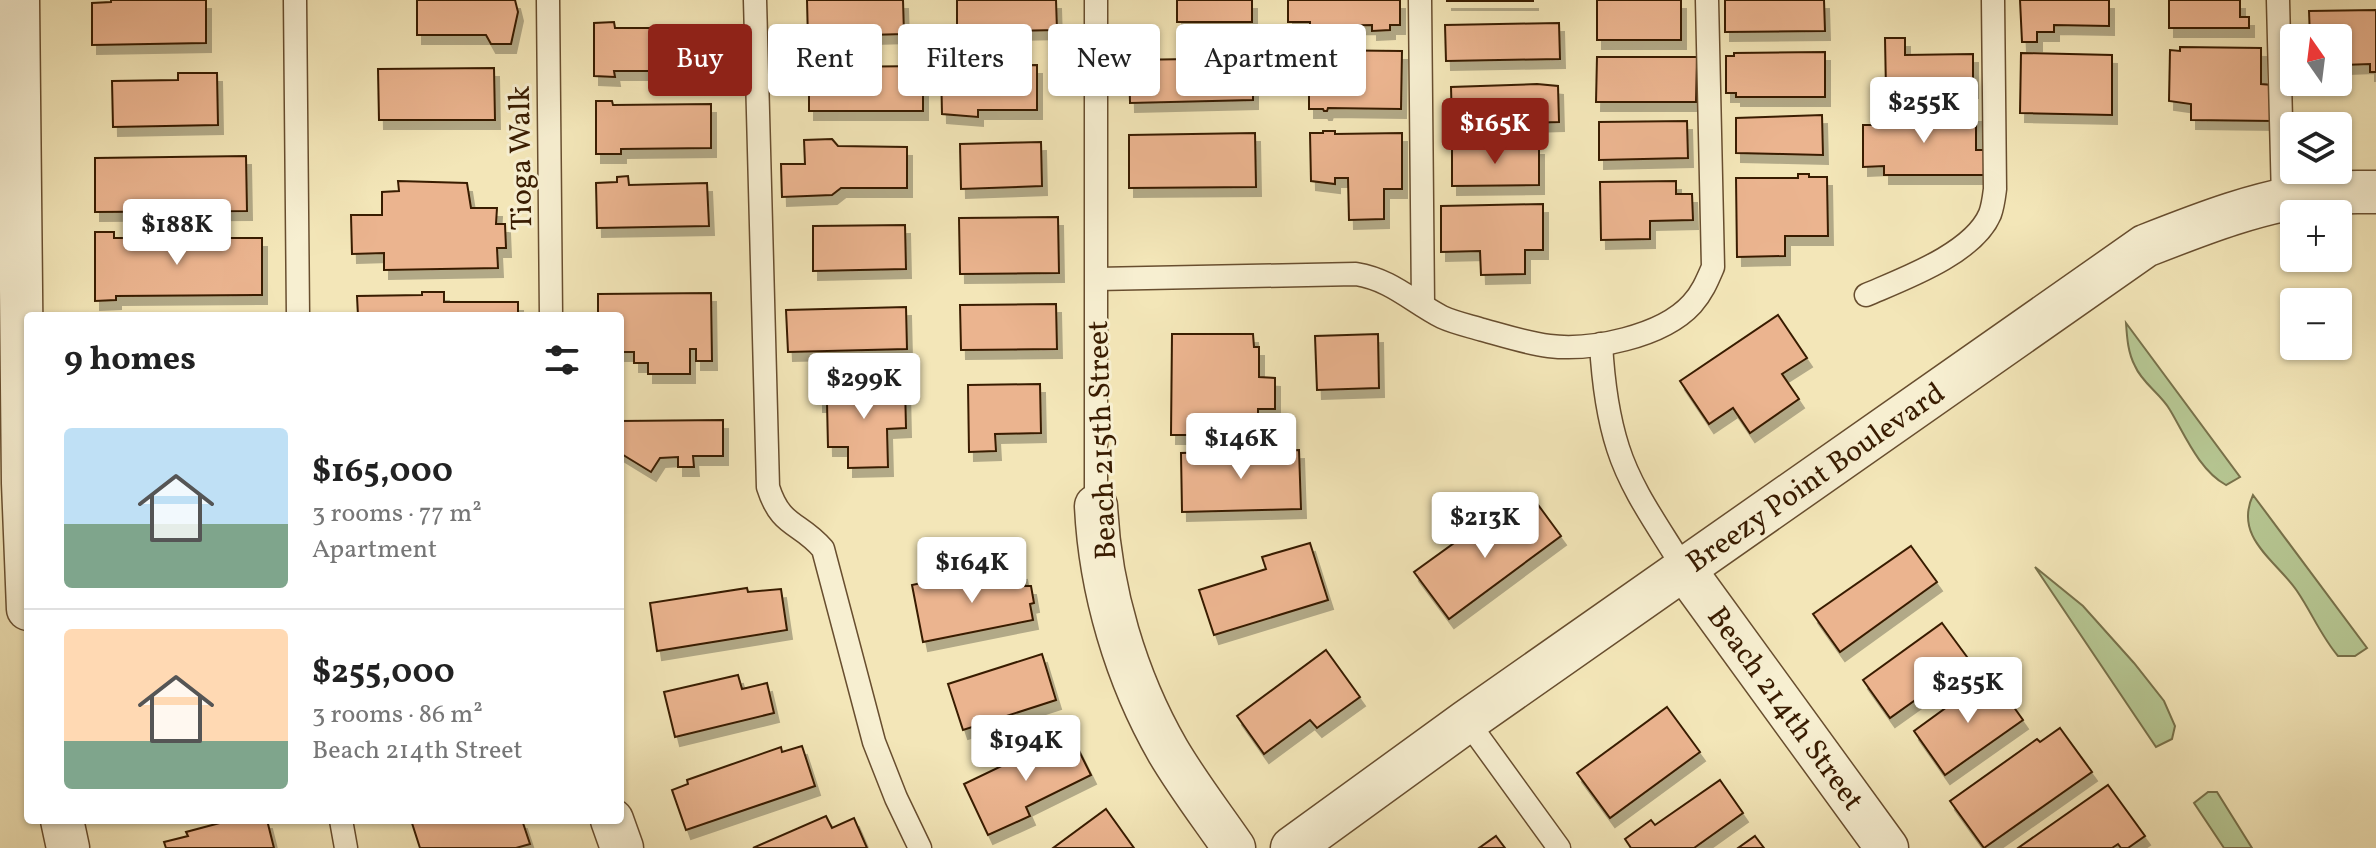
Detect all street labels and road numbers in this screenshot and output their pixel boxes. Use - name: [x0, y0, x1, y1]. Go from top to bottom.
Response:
- street label: Tioga Walk: [500, 85, 544, 231]
- street label: Beach 215th Street: [1078, 319, 1128, 560]
- street label: Breezy Point Boulevard: [1678, 373, 1954, 584]
- street label: Beach 214th Street: [1696, 598, 1873, 820]

